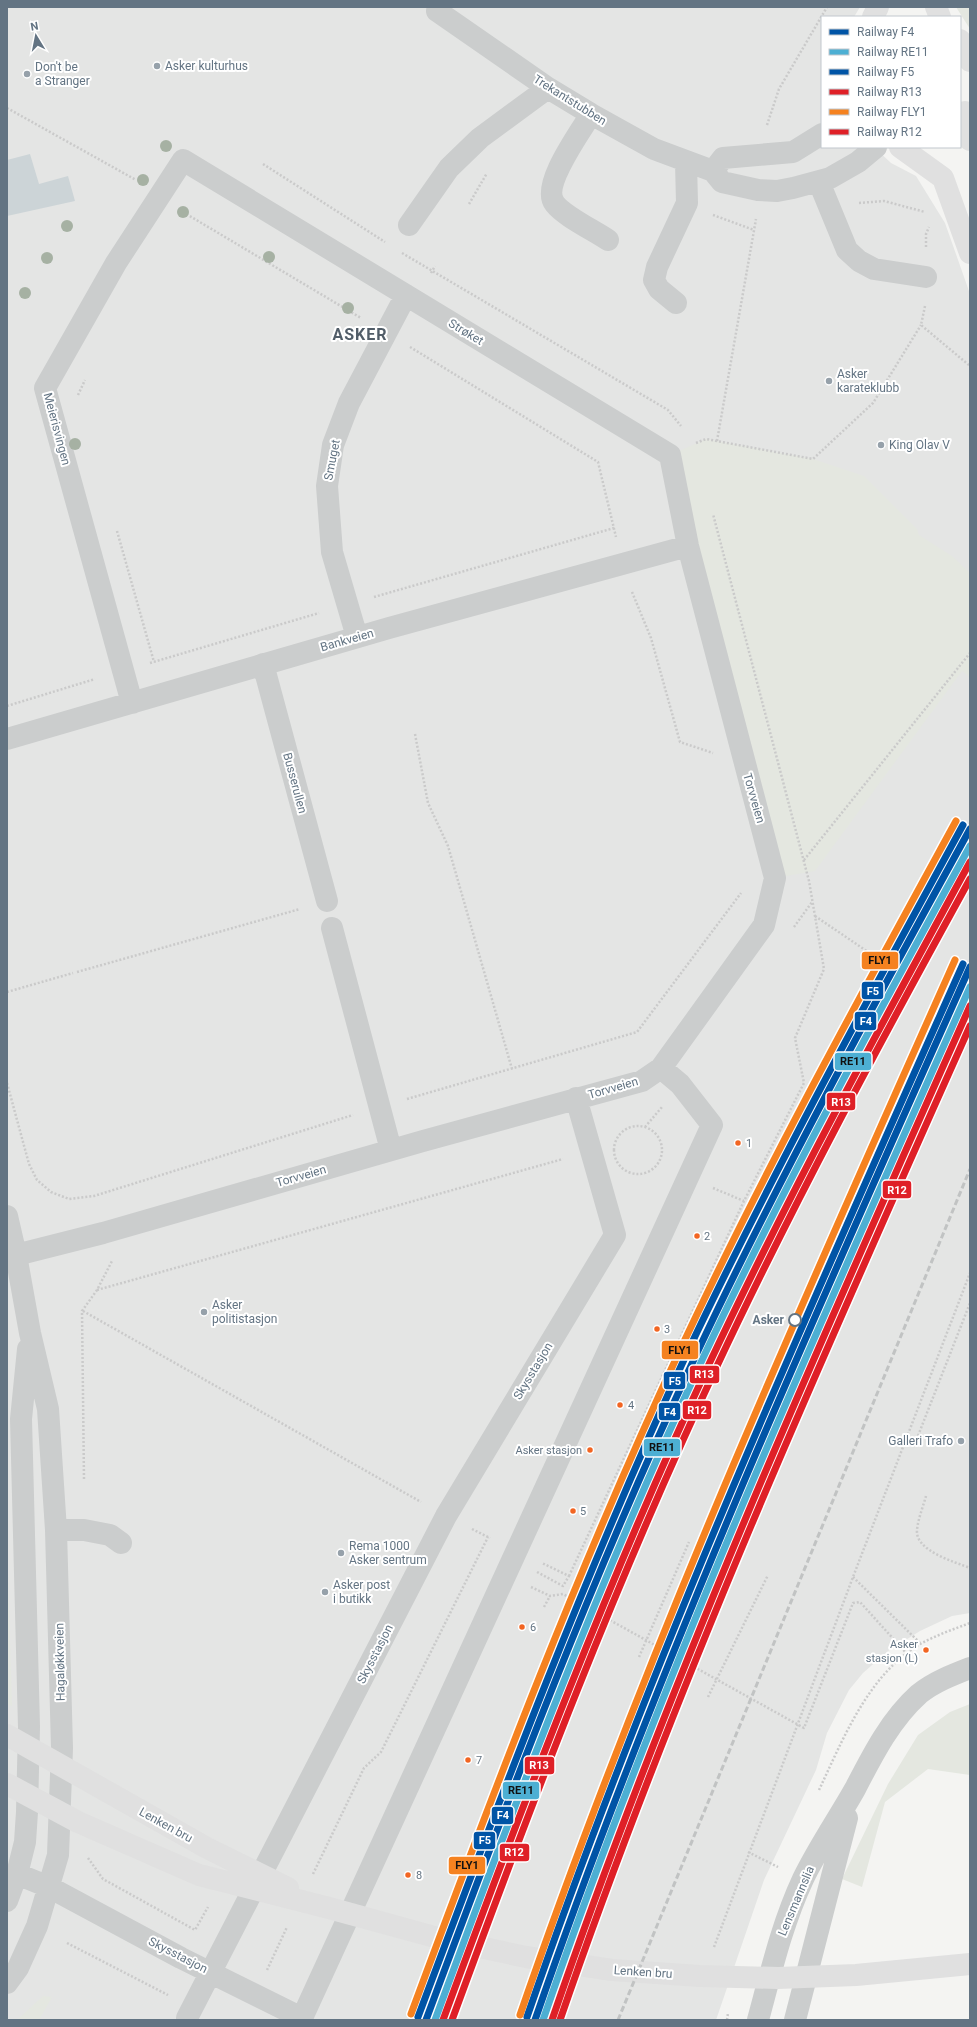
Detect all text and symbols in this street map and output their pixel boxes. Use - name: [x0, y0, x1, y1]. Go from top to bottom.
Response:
- north arrow: [16, 16, 56, 56]
- legend: [821, 16, 961, 148]
- text: N: [29, 20, 40, 34]
- text: Railway F4: [857, 25, 915, 39]
- text: Railway RE11: [857, 45, 929, 59]
- place label: Asker kulturhus: [165, 59, 248, 73]
- place label: Don't be a Stranger: [35, 60, 90, 88]
- marker: Asker kulturhus: [152, 61, 162, 71]
- text: Railway F5: [857, 65, 915, 79]
- marker: Don't be a Stranger: [22, 69, 32, 79]
- street label: Trekantstubben: [531, 72, 609, 128]
- text: Railway R13: [857, 85, 922, 99]
- text: Railway FLY1: [857, 105, 927, 119]
- text: Railway R12: [857, 125, 922, 139]
- street label: Strøket: [446, 316, 486, 348]
- district label: ASKER: [332, 325, 388, 344]
- place label: Asker karateklubb: [837, 367, 900, 395]
- marker: Asker karateklubb: [824, 376, 834, 386]
- street label: Meierisvingen: [41, 391, 73, 467]
- street label: Smuget: [321, 438, 343, 482]
- place label: King Olav V: [889, 438, 950, 452]
- marker: King Olav V: [876, 440, 886, 450]
- street label: Bankveien: [319, 626, 375, 654]
- street label: Busserullen: [280, 751, 310, 815]
- street label: Torvveien: [740, 771, 768, 825]
- line badge: FLY1: [861, 951, 899, 970]
- text: FLY1: [868, 954, 892, 967]
- line badge: F5: [861, 981, 884, 1000]
- text: F5: [867, 985, 879, 998]
- line badge: F4: [854, 1011, 877, 1031]
- text: F4: [860, 1015, 873, 1028]
- line badge: RE11: [834, 1052, 872, 1071]
- text: RE11: [840, 1055, 866, 1068]
- street label: Torvveien: [586, 1074, 640, 1102]
- line badge: R13: [826, 1092, 856, 1111]
- text: R13: [831, 1096, 851, 1109]
- place label: 1: [746, 1137, 752, 1150]
- marker: 1: [733, 1138, 743, 1148]
- street label: Torvveien: [274, 1162, 328, 1190]
- line badge: R12: [882, 1180, 912, 1199]
- text: R12: [887, 1184, 907, 1197]
- place label: 2: [704, 1230, 710, 1243]
- marker: 2: [692, 1231, 702, 1241]
- place label: Asker politistasjon: [212, 1298, 277, 1326]
- marker: Asker politistasjon: [199, 1307, 209, 1317]
- place label: Asker: [753, 1313, 785, 1327]
- marker: Asker: [788, 1313, 802, 1327]
- place label: 3: [664, 1323, 670, 1336]
- marker: 3: [652, 1324, 662, 1334]
- street label: Skysstasjon: [510, 1340, 556, 1402]
- line badge: FLY1: [661, 1340, 699, 1360]
- text: FLY1: [668, 1344, 692, 1357]
- line badge: R13: [689, 1365, 720, 1384]
- text: R13: [694, 1368, 714, 1381]
- line badge: F5: [663, 1371, 686, 1390]
- text: F5: [669, 1375, 681, 1388]
- place label: 4: [628, 1399, 634, 1412]
- marker: 4: [615, 1400, 625, 1410]
- line badge: R12: [682, 1400, 712, 1420]
- line badge: F4: [658, 1402, 681, 1421]
- text: R12: [687, 1404, 707, 1417]
- text: F4: [664, 1406, 677, 1419]
- place label: Galleri Trafo: [888, 1434, 953, 1448]
- marker: Galleri Trafo: [956, 1436, 966, 1446]
- line badge: RE11: [643, 1438, 681, 1457]
- text: RE11: [649, 1441, 675, 1454]
- place label: Asker stasjon: [515, 1444, 582, 1457]
- marker: Asker stasjon: [585, 1445, 595, 1455]
- place label: 5: [580, 1505, 586, 1518]
- marker: 5: [568, 1506, 578, 1516]
- place label: Rema 1000 Asker sentrum: [349, 1539, 427, 1567]
- marker: Rema 1000 Asker sentrum: [336, 1548, 346, 1558]
- place label: Asker post i butikk: [333, 1578, 390, 1606]
- marker: Asker post i butikk: [320, 1587, 330, 1597]
- place label: 6: [530, 1621, 536, 1634]
- street label: Skysstasjon: [354, 1622, 396, 1686]
- marker: 6: [517, 1622, 527, 1632]
- street label: Hagaløkkveien: [52, 1623, 68, 1701]
- place label: Asker stasjon (L): [866, 1638, 918, 1665]
- marker: Asker stasjon (L): [921, 1645, 931, 1655]
- place label: 7: [476, 1754, 482, 1767]
- marker: 7: [463, 1755, 473, 1765]
- line badge: R13: [524, 1756, 555, 1775]
- text: R13: [529, 1759, 549, 1772]
- line badge: RE11: [502, 1781, 540, 1800]
- text: RE11: [508, 1784, 534, 1797]
- street label: Lenken bru: [137, 1805, 195, 1845]
- line badge: F4: [491, 1806, 514, 1825]
- text: F4: [497, 1809, 510, 1822]
- line badge: F5: [473, 1831, 496, 1850]
- text: F5: [479, 1834, 491, 1847]
- line badge: R12: [499, 1843, 530, 1862]
- text: R12: [504, 1846, 524, 1859]
- line badge: FLY1: [448, 1856, 486, 1875]
- text: FLY1: [455, 1859, 479, 1872]
- street label: Lensmannslia: [775, 1864, 817, 1938]
- place label: 8: [416, 1869, 422, 1882]
- marker: 8: [403, 1870, 413, 1880]
- street label: Skysstasjon: [146, 1934, 210, 1976]
- street label: Lenken bru: [613, 1963, 673, 1981]

